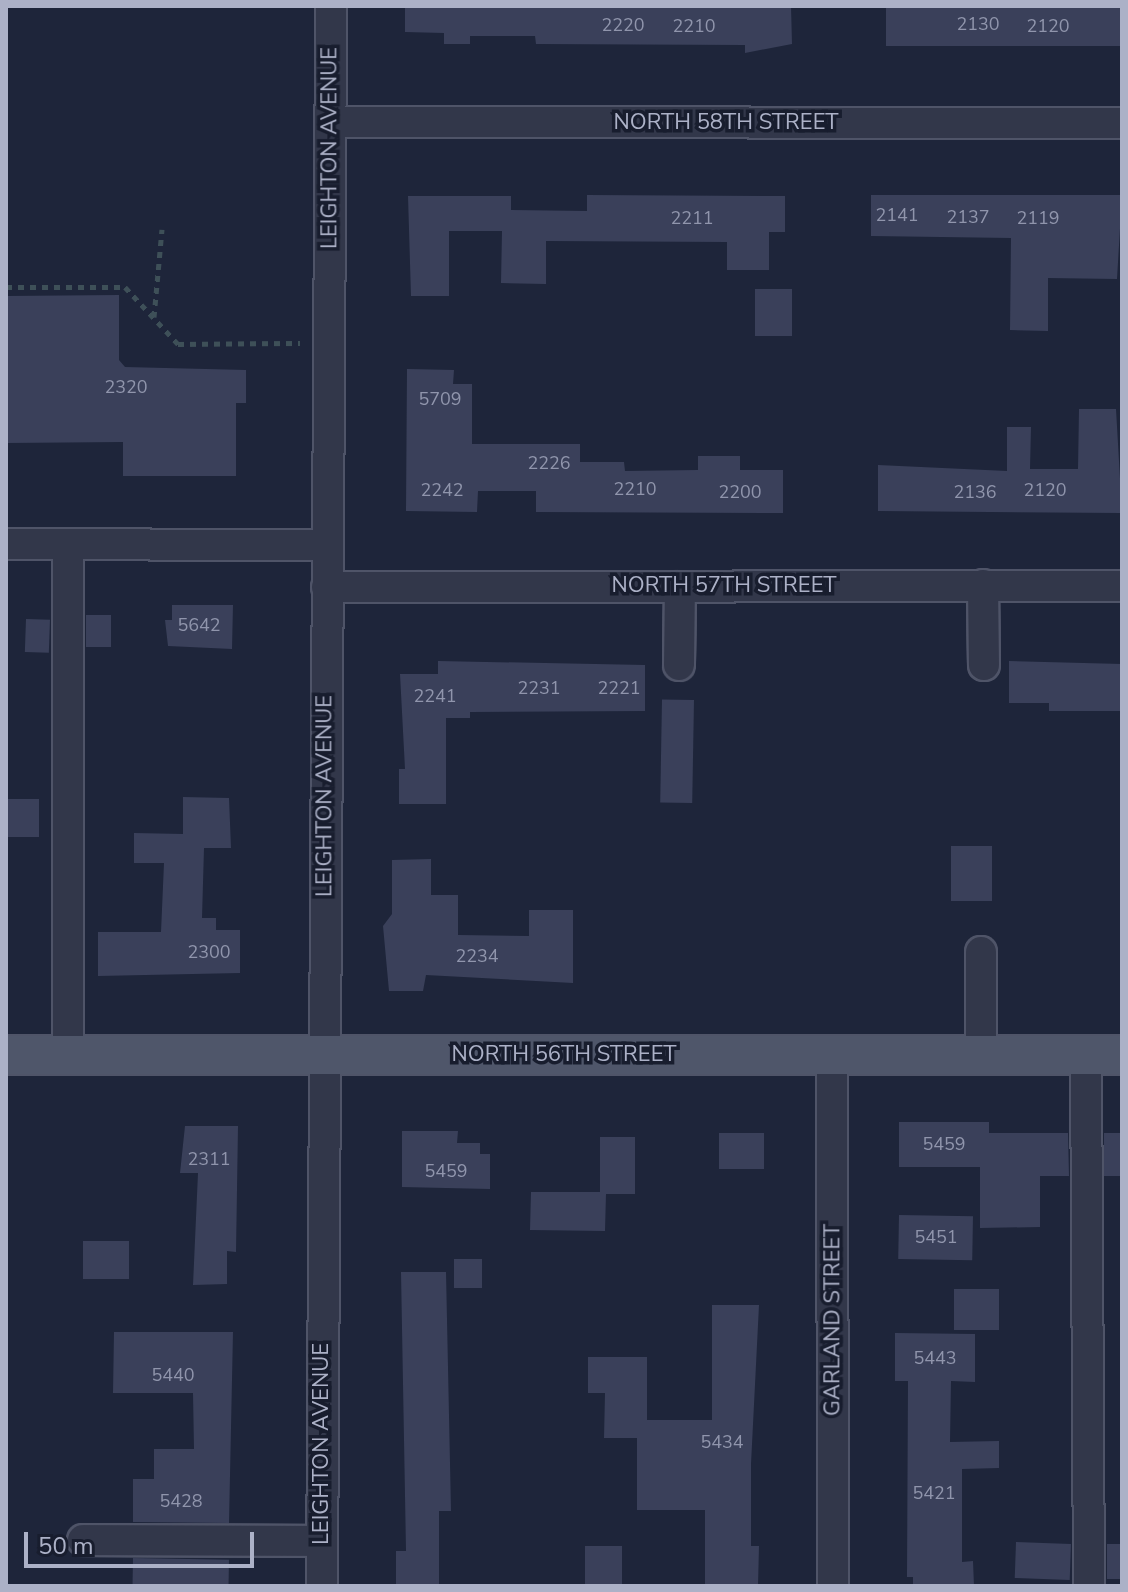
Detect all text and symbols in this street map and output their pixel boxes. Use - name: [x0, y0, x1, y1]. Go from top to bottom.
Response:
- house number: 2130: [956, 13, 1000, 35]
- house number: 2220: [601, 14, 645, 36]
- house number: 2210: [672, 15, 716, 37]
- house number: 2120: [1026, 15, 1070, 37]
- street label: LEIGHTON AVENUE: [317, 47, 343, 249]
- street label: NORTH 58TH STREET: [614, 110, 838, 136]
- house number: 2141: [875, 204, 919, 226]
- house number: 2137: [946, 206, 990, 228]
- house number: 2211: [670, 207, 714, 229]
- house number: 2119: [1016, 207, 1060, 229]
- house number: 2320: [104, 376, 148, 398]
- house number: 5709: [418, 388, 462, 410]
- house number: 2226: [527, 452, 571, 474]
- house number: 2210: [613, 478, 657, 500]
- house number: 2242: [420, 479, 464, 501]
- house number: 2120: [1023, 479, 1067, 501]
- house number: 2200: [718, 481, 762, 503]
- house number: 2136: [953, 481, 997, 503]
- street label: NORTH 57TH STREET: [612, 573, 836, 599]
- house number: 5642: [177, 614, 221, 636]
- house number: 2231: [517, 677, 561, 699]
- house number: 2221: [597, 677, 641, 699]
- house number: 2241: [413, 685, 457, 707]
- street label: LEIGHTON AVENUE: [312, 695, 338, 897]
- house number: 2300: [187, 941, 231, 963]
- house number: 2234: [455, 945, 499, 967]
- street label: NORTH 56TH STREET: [452, 1042, 676, 1068]
- house number: 5459: [922, 1133, 966, 1155]
- house number: 2311: [187, 1148, 231, 1170]
- house number: 5459: [424, 1160, 468, 1182]
- street label: GARLAND STREET: [820, 1224, 846, 1416]
- house number: 5451: [914, 1226, 958, 1248]
- street label: LEIGHTON AVENUE: [309, 1343, 335, 1545]
- house number: 5443: [913, 1347, 957, 1369]
- house number: 5440: [151, 1364, 195, 1386]
- house number: 5434: [700, 1431, 744, 1453]
- house number: 5421: [912, 1482, 956, 1504]
- house number: 5428: [159, 1490, 203, 1512]
- scale bar: [28, 1516, 258, 1566]
- text: 50 m: [38, 1530, 94, 1562]

